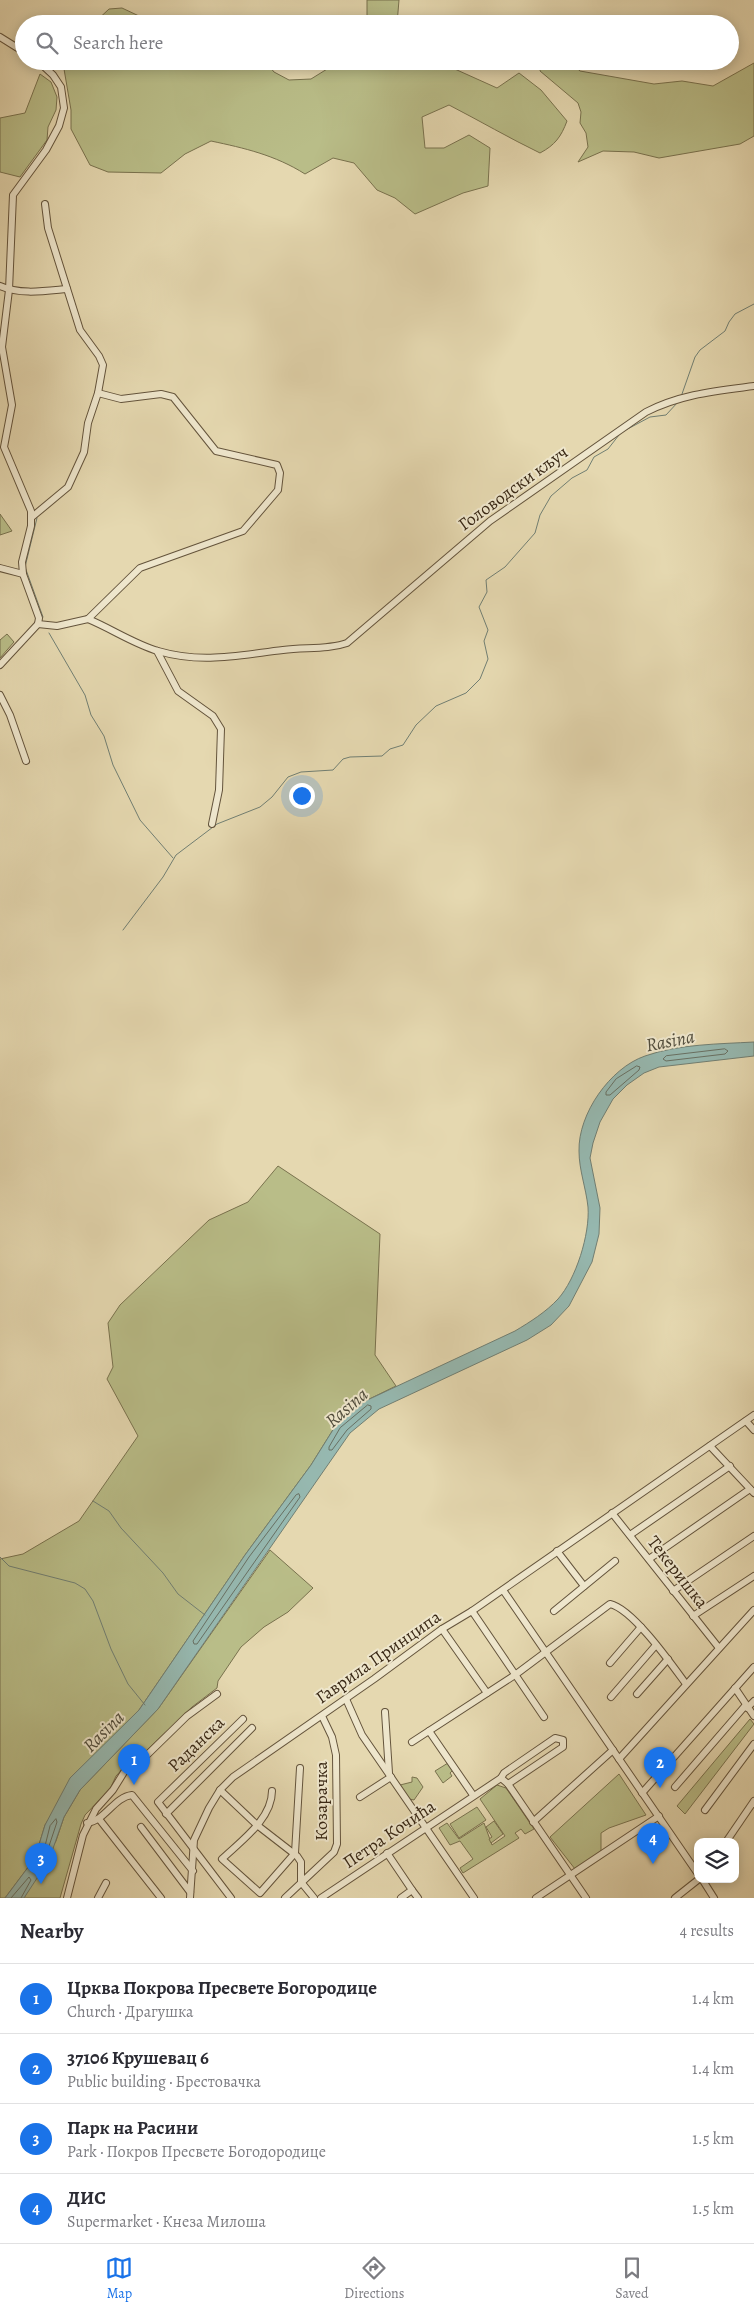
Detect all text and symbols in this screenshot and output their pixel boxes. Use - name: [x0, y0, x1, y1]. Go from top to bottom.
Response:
- search box: [15, 15, 739, 70]
- icon: search: [33, 29, 61, 57]
- text: Search here: [73, 30, 163, 56]
- street label: Головодски кључ: [453, 440, 573, 536]
- your location: [289, 783, 315, 809]
- water label: Rasina: [644, 1024, 697, 1058]
- water label: Rasina: [320, 1382, 374, 1434]
- street label: Текеришка: [642, 1531, 714, 1614]
- street label: Гаврила Принципа: [311, 1604, 446, 1709]
- water label: Rasina: [77, 1705, 130, 1758]
- street label: Раданска: [162, 1710, 230, 1777]
- pin: 1: [118, 1744, 150, 1785]
- pin: 2: [644, 1747, 676, 1788]
- street label: Козарачка: [309, 1760, 333, 1841]
- street label: Петра Кочића: [338, 1794, 441, 1874]
- pin: 4: [637, 1823, 669, 1864]
- map controls: [694, 1838, 739, 1883]
- button: layers: [694, 1838, 739, 1883]
- pin: 3: [25, 1843, 57, 1884]
- text: Nearby: [20, 1917, 83, 1945]
- text: 4 results: [680, 1920, 734, 1942]
- text: Црква Покрова Пресвете Богородице: [67, 1975, 377, 2001]
- text: 1: [33, 1988, 39, 2010]
- text: 1.4 km: [692, 1988, 734, 2010]
- text: Church · Драгушка: [67, 2001, 193, 2023]
- text: 37106 Крушевац 6: [67, 2045, 209, 2071]
- text: 2: [32, 2058, 40, 2080]
- text: 1.4 km: [692, 2058, 734, 2080]
- text: Public building · Брестовачка: [67, 2071, 261, 2093]
- text: Парк на Расини: [67, 2115, 198, 2141]
- text: 3: [33, 2128, 39, 2150]
- text: 1.5 km: [692, 2128, 734, 2150]
- text: Park · Покров Пресвете Богодородице: [67, 2141, 326, 2163]
- text: ДИС: [67, 2185, 106, 2211]
- text: 4: [32, 2198, 40, 2220]
- text: 1.5 km: [692, 2198, 734, 2220]
- text: Supermarket · Кнеза Милоша: [67, 2211, 266, 2233]
- tab: Map: [105, 2254, 133, 2303]
- tab: Directions: [344, 2254, 404, 2303]
- tab: Saved: [615, 2254, 649, 2303]

